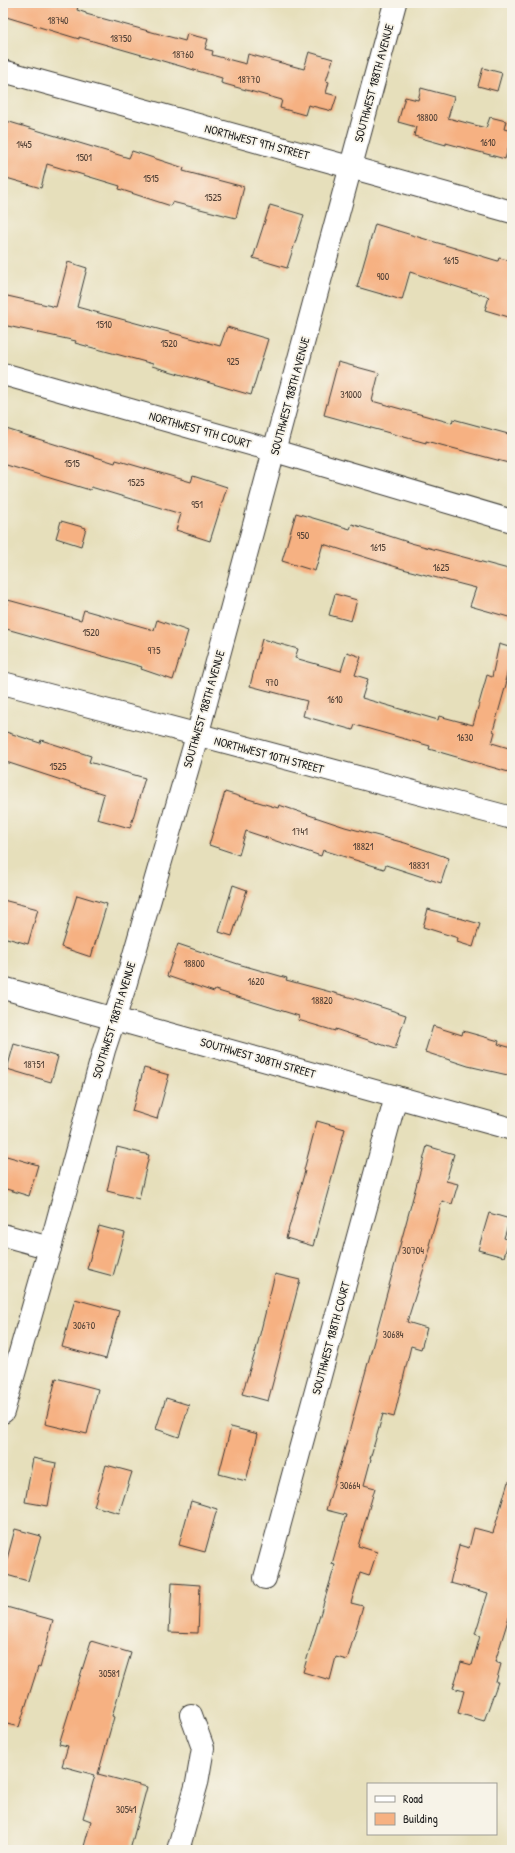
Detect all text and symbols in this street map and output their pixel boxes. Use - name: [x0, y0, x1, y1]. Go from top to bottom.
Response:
- house number: 18740: [47, 14, 69, 27]
- street label: SOUTHWEST 188TH AVENUE: [350, 21, 398, 144]
- house number: 18750: [110, 32, 132, 45]
- house number: 18760: [172, 48, 194, 61]
- house number: 18770: [238, 73, 261, 86]
- house number: 18800: [416, 111, 438, 124]
- street label: NORTHWEST 9TH STREET: [203, 119, 312, 164]
- house number: 1610: [480, 136, 496, 149]
- house number: 1445: [16, 138, 32, 151]
- house number: 1501: [76, 151, 92, 164]
- house number: 1515: [143, 172, 160, 185]
- house number: 1525: [205, 191, 222, 204]
- house number: 1615: [443, 254, 460, 267]
- house number: 900: [377, 270, 390, 283]
- house number: 1510: [96, 318, 112, 331]
- street label: SOUTHWEST 188TH AVENUE: [266, 334, 314, 457]
- house number: 1520: [160, 337, 178, 350]
- house number: 925: [227, 355, 240, 368]
- house number: 31000: [340, 388, 362, 401]
- street label: NORTHWEST 9TH COURT: [147, 407, 254, 452]
- house number: 1515: [64, 457, 81, 470]
- house number: 1525: [128, 476, 145, 489]
- house number: 951: [191, 498, 203, 511]
- house number: 950: [297, 529, 310, 542]
- house number: 1615: [370, 541, 387, 554]
- house number: 1625: [433, 561, 450, 574]
- house number: 1520: [82, 626, 100, 639]
- house number: 975: [148, 644, 161, 657]
- street label: SOUTHWEST 188TH AVENUE: [179, 647, 229, 770]
- house number: 970: [265, 676, 279, 689]
- house number: 1610: [327, 693, 343, 706]
- house number: 1630: [457, 731, 474, 744]
- street label: NORTHWEST 10TH STREET: [212, 732, 326, 777]
- house number: 1525: [50, 760, 67, 773]
- house number: 1741: [292, 825, 308, 838]
- house number: 18821: [353, 840, 374, 853]
- house number: 18831: [409, 859, 430, 872]
- house number: 18800: [183, 957, 205, 970]
- street label: SOUTHWEST 188TH AVENUE: [88, 959, 140, 1080]
- house number: 1620: [248, 975, 265, 988]
- house number: 18820: [311, 994, 333, 1007]
- street label: SOUTHWEST 308TH STREET: [198, 1033, 318, 1082]
- house number: 18751: [24, 1058, 45, 1071]
- house number: 30704: [402, 1244, 424, 1257]
- street label: SOUTHWEST 188TH COURT: [307, 1279, 354, 1396]
- house number: 30670: [73, 1319, 96, 1332]
- house number: 30684: [382, 1328, 404, 1341]
- house number: 30664: [340, 1479, 361, 1492]
- house number: 30581: [98, 1667, 120, 1680]
- legend: [367, 1783, 497, 1835]
- text: Road: [403, 1790, 423, 1807]
- house number: 30541: [116, 1803, 137, 1816]
- text: Building: [403, 1810, 438, 1827]

